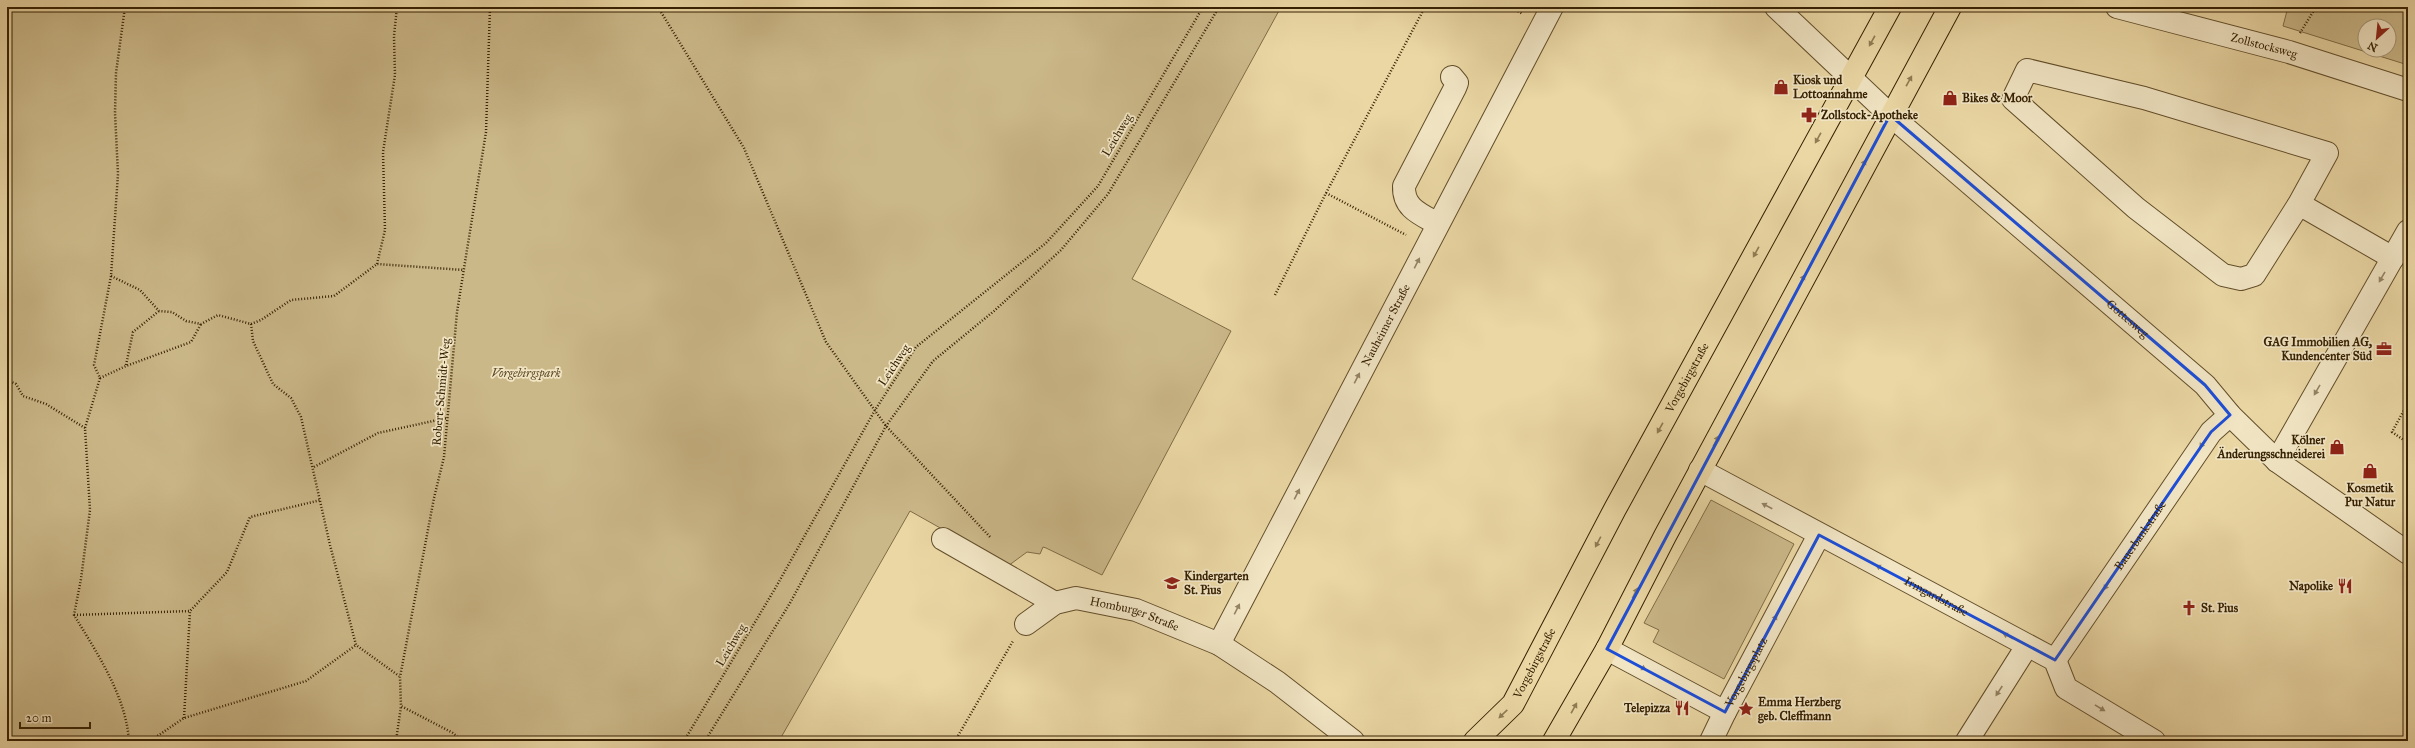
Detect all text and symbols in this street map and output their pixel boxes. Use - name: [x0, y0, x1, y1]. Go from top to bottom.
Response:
- north arrow: [2357, 18, 2397, 58]
- street label: Zollstocksweg: [2229, 30, 2299, 62]
- one-way arrow: [1868, 35, 1875, 47]
- text: N: [2365, 38, 2380, 54]
- place label: Kiosk und Lottoannahme: [1793, 73, 1867, 101]
- one-way arrow: [1906, 75, 1912, 87]
- shop icon: Kiosk und Lottoannahme: [1772, 78, 1790, 96]
- shop icon: Bikes & Moor: [1941, 89, 1959, 107]
- place label: Bikes & Moor: [1962, 91, 2033, 105]
- pharmacy icon: Zollstock-Apotheke: [1800, 106, 1818, 124]
- place label: Zollstock-Apotheke: [1821, 108, 1918, 123]
- street label: Leichweg: [1099, 111, 1136, 159]
- one-way arrow: [1815, 132, 1822, 144]
- one-way arrow: [1860, 160, 1866, 171]
- one-way arrow: [1752, 246, 1759, 258]
- one-way arrow: [1414, 257, 1420, 269]
- one-way arrow: [2378, 271, 2385, 283]
- one-way arrow: [1799, 274, 1805, 286]
- street label: Nauheimer Straße: [1359, 282, 1413, 368]
- street label: Gottesweg: [2104, 297, 2152, 342]
- place label: GAG Immobilien AG, Kundencenter Süd: [2263, 335, 2373, 363]
- street label: Robert-Schmidt-Weg: [429, 337, 454, 446]
- street label: Vorgebirgstraße: [1662, 340, 1712, 416]
- office icon: GAG Immobilien AG, Kundencenter Süd: [2375, 340, 2393, 358]
- street label: Leichweg: [875, 341, 914, 389]
- park label: Vorgebirgspark: [491, 366, 561, 381]
- one-way arrow: [1354, 372, 1360, 384]
- one-way arrow: [2314, 384, 2320, 396]
- one-way arrow: [1656, 422, 1663, 433]
- place label: Kölner Änderungsschneiderei: [2216, 433, 2326, 462]
- one-way arrow: [1712, 435, 1719, 447]
- one-way arrow: [2199, 437, 2207, 448]
- shop icon: Kölner Änderungsschneiderei: [2328, 438, 2346, 456]
- shop icon: Kosmetik Pur Natur: [2361, 462, 2379, 480]
- place label: Kosmetik Pur Natur: [2345, 481, 2396, 509]
- one-way arrow: [1294, 488, 1300, 499]
- street label: Bauerbankstraße: [2112, 498, 2169, 573]
- one-way arrow: [1761, 503, 1773, 510]
- one-way arrow: [1595, 536, 1601, 548]
- one-way arrow: [1875, 565, 1887, 571]
- place label: Kindergarten St. Pius: [1184, 569, 1249, 597]
- school or university icon: Kindergarten St. Pius: [1163, 574, 1181, 592]
- street label: Irmgardstraße: [1902, 574, 1971, 619]
- restaurant icon: Napolike: [2336, 577, 2354, 595]
- place label: Napolike: [2289, 579, 2333, 594]
- one-way arrow: [2103, 580, 2111, 590]
- one-way arrow: [1632, 587, 1639, 599]
- street label: Homburger Straße: [1089, 594, 1181, 634]
- church icon: St. Pius: [2180, 599, 2198, 617]
- place label: St. Pius: [2201, 601, 2239, 615]
- one-way arrow: [1234, 603, 1240, 615]
- one-way arrow: [1771, 614, 1777, 626]
- street label: Leichweg: [713, 621, 750, 669]
- street label: Vorgebirgstraße: [1510, 626, 1558, 702]
- one-way arrow: [2002, 632, 2014, 639]
- street label: Vorgebirgsplatz: [1722, 635, 1771, 710]
- one-way arrow: [1635, 664, 1647, 671]
- one-way arrow: [1995, 686, 2003, 696]
- place label: Emma Herzberg geb. Cleffmann: [1758, 695, 1841, 724]
- restaurant icon: Telepizza: [1673, 699, 1691, 717]
- place icon: Emma Herzberg geb. Cleffmann: [1737, 700, 1755, 718]
- place label: Telepizza: [1623, 701, 1671, 716]
- one-way arrow: [1571, 702, 1577, 713]
- scale bar: [20, 704, 90, 730]
- one-way arrow: [2094, 705, 2106, 712]
- one-way arrow: [1498, 709, 1508, 719]
- text: 20 m: [26, 711, 52, 725]

